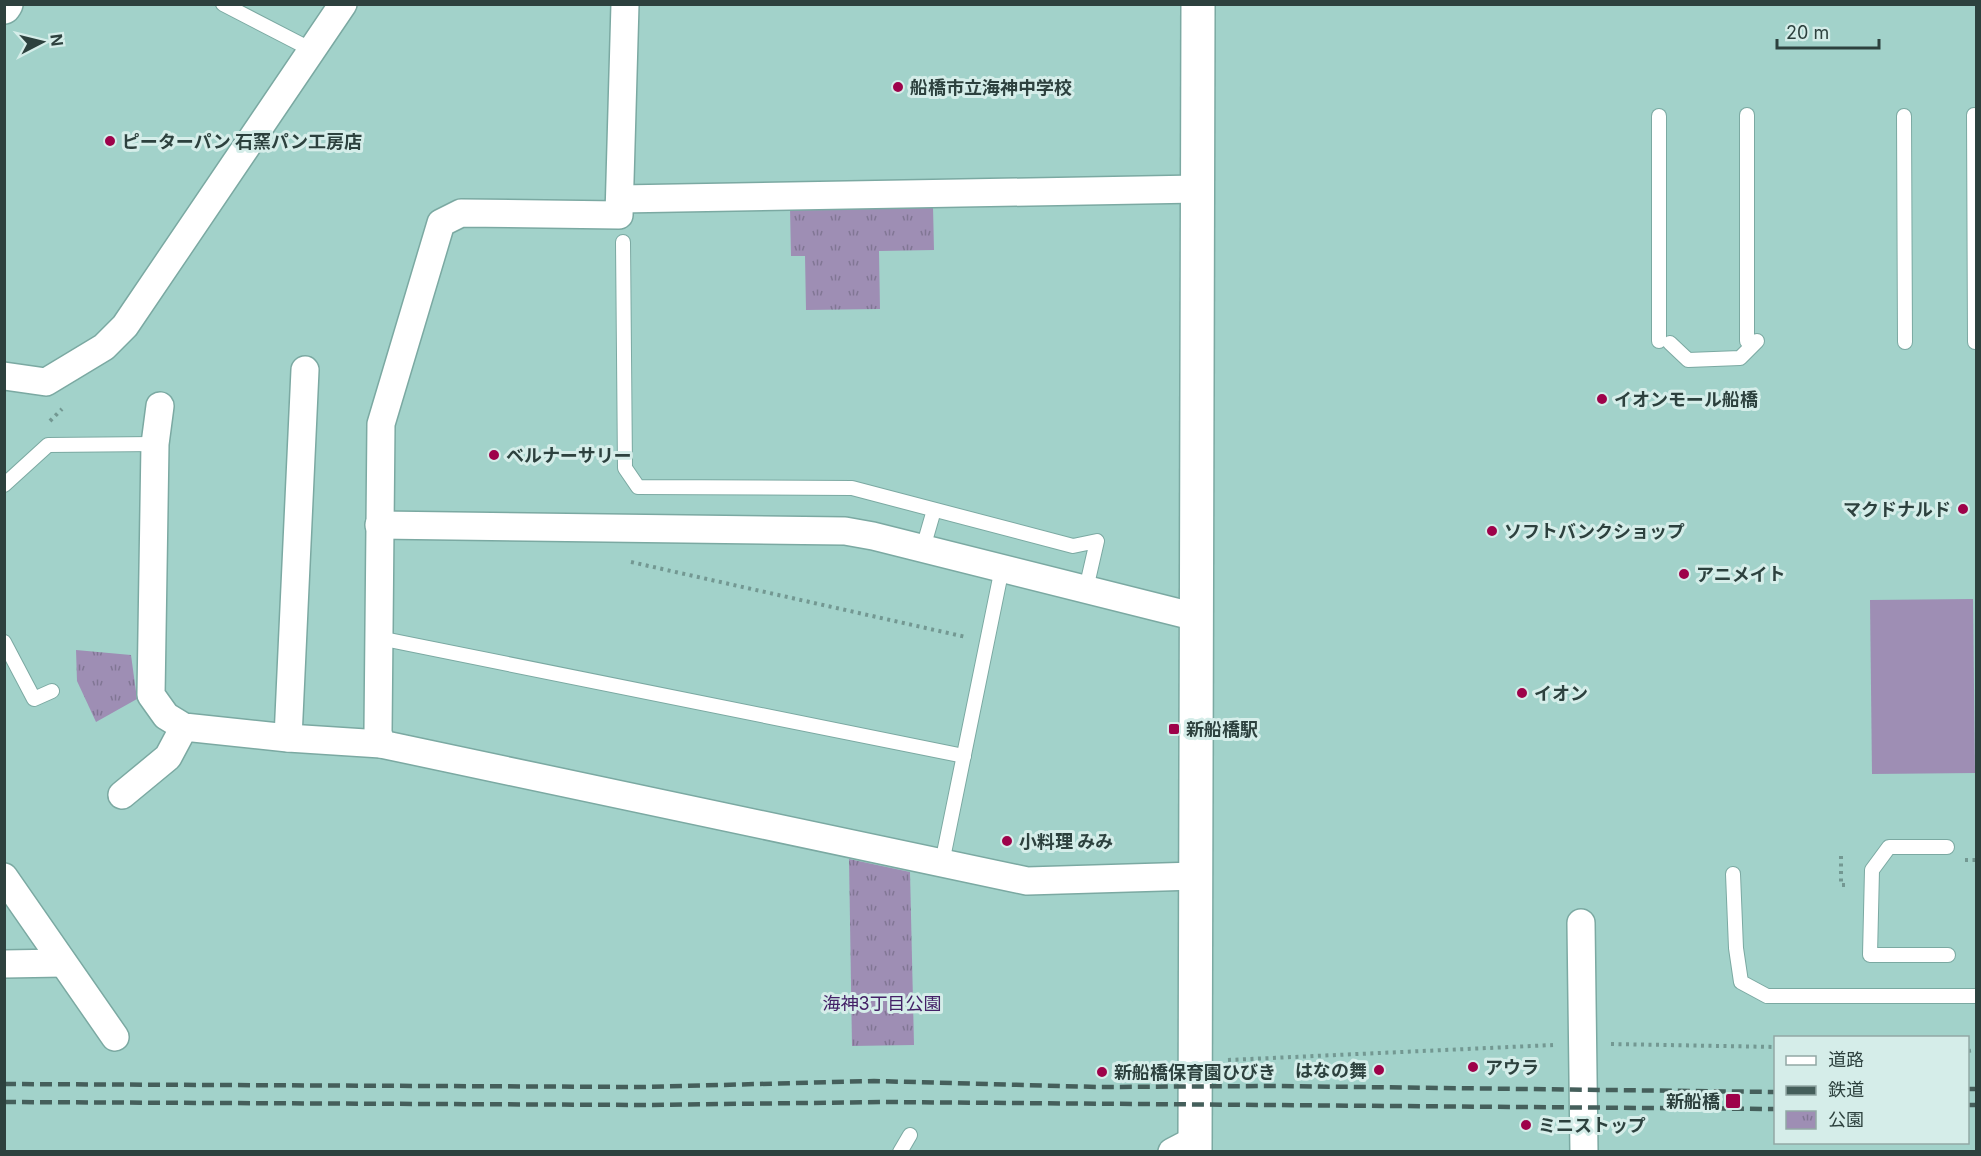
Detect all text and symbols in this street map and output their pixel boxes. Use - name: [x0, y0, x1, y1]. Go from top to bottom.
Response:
- north arrow: [12, 12, 72, 72]
- scale bar: [1777, 12, 1879, 50]
- text: 20 m: [1786, 22, 1829, 43]
- text: N: [46, 33, 68, 47]
- place label: 船橋市立海神中学校: [910, 77, 1072, 98]
- marker: 船橋市立海神中学校: [891, 80, 905, 94]
- place label: ピーターパン 石窯パン工房店: [122, 131, 362, 152]
- marker: ピーターパン 石窯パン工房店: [103, 134, 117, 148]
- place label: イオンモール船橋: [1614, 389, 1758, 410]
- marker: イオンモール船橋: [1595, 392, 1609, 406]
- place label: ベルナーサリー: [506, 445, 632, 466]
- marker: ベルナーサリー: [487, 448, 501, 462]
- place label: マクドナルド: [1843, 499, 1951, 520]
- marker: マクドナルド: [1956, 502, 1970, 516]
- place label: ソフトバンクショップ: [1504, 521, 1685, 542]
- marker: ソフトバンクショップ: [1485, 524, 1499, 538]
- place label: アニメイト: [1696, 564, 1786, 585]
- marker: アニメイト: [1677, 567, 1691, 581]
- place label: イオン: [1534, 683, 1588, 704]
- marker: イオン: [1515, 686, 1529, 700]
- place label: 新船橋駅: [1186, 719, 1258, 740]
- marker: 新船橋駅: [1167, 722, 1181, 736]
- place label: 小料理 みみ: [1019, 831, 1113, 852]
- marker: 小料理 みみ: [1000, 834, 1014, 848]
- park label: 海神3丁目公園: [822, 993, 942, 1014]
- legend: [1774, 1036, 1969, 1144]
- text: 道路: [1828, 1049, 1864, 1070]
- place label: アウラ: [1485, 1057, 1539, 1078]
- place label: はなの舞: [1295, 1060, 1367, 1081]
- marker: アウラ: [1466, 1060, 1480, 1074]
- place label: 新船橋保育園ひびき: [1114, 1062, 1276, 1083]
- marker: はなの舞: [1372, 1063, 1386, 1077]
- marker: 新船橋保育園ひびき: [1095, 1065, 1109, 1079]
- text: 鉄道: [1828, 1079, 1864, 1100]
- place label: 新船橋: [1666, 1091, 1720, 1112]
- marker: 新船橋: [1724, 1092, 1742, 1110]
- text: 公園: [1828, 1109, 1864, 1130]
- place label: ミニストップ: [1538, 1115, 1646, 1136]
- marker: ミニストップ: [1519, 1118, 1533, 1132]

